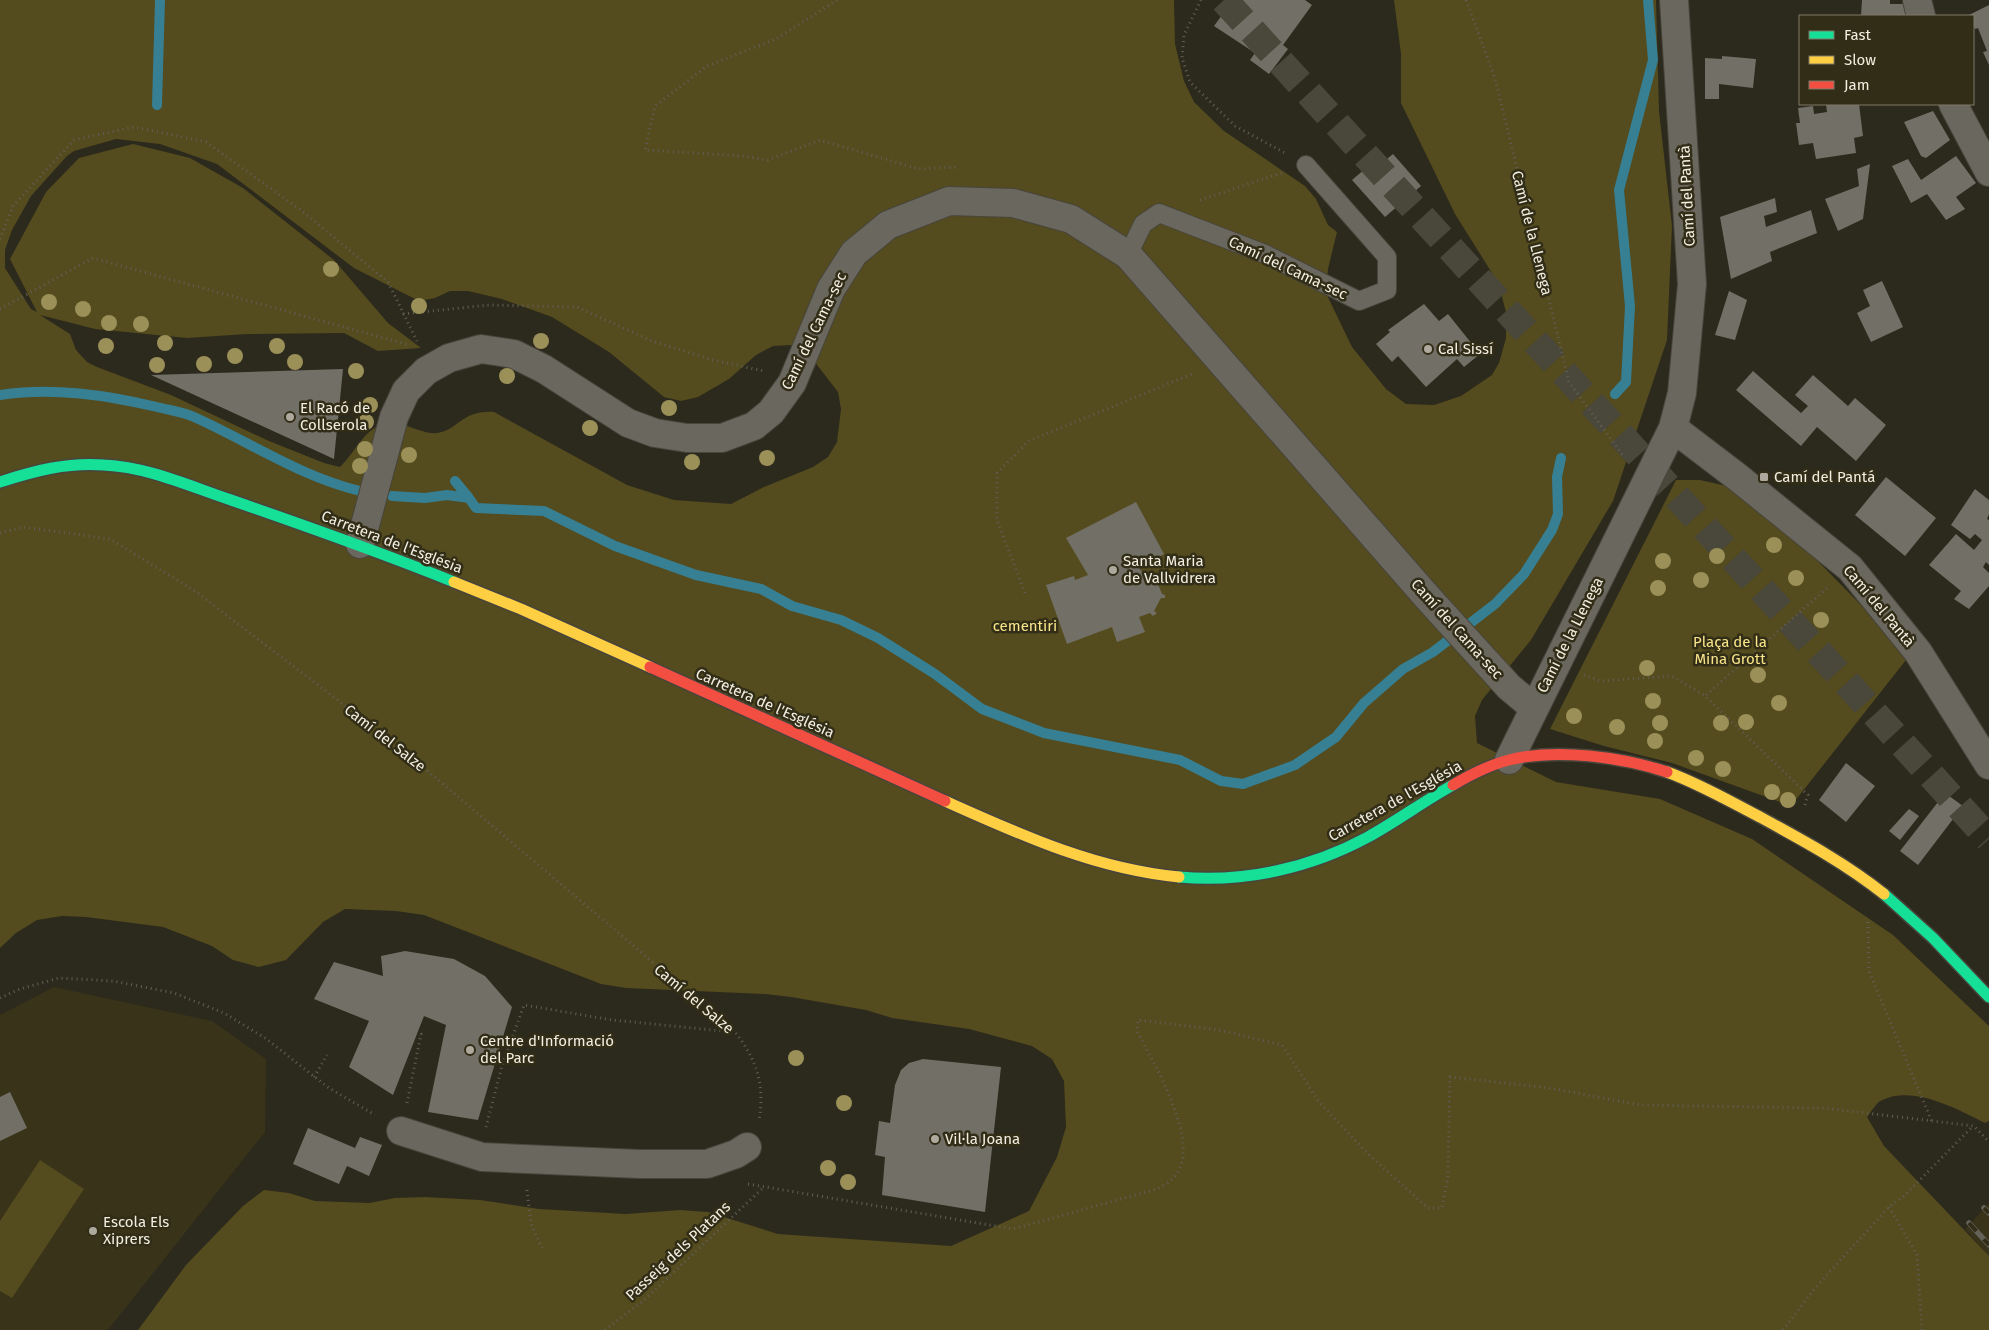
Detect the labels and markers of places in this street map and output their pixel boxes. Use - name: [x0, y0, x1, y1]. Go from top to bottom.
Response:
- place label: Cal Sissí: [1438, 340, 1493, 358]
- marker: Cal Sissí: [1422, 343, 1434, 355]
- place label: El Racó de Collserola: [300, 399, 370, 434]
- marker: El Racó de Collserola: [284, 411, 296, 423]
- place label: Camí del Pantá: [1774, 468, 1875, 486]
- marker: Camí del Pantá: [1758, 471, 1770, 483]
- place label: Santa Maria de Vallvidrera: [1123, 552, 1216, 587]
- marker: Santa Maria de Vallvidrera: [1107, 564, 1119, 576]
- place label: Centre d'Informació del Parc: [480, 1032, 614, 1067]
- marker: Centre d'Informació del Parc: [464, 1044, 476, 1056]
- place label: Vil·la Joana: [945, 1130, 1020, 1148]
- marker: Vil·la Joana: [929, 1133, 941, 1145]
- place label: Escola Els Xiprers: [103, 1213, 169, 1248]
- marker: Escola Els Xiprers: [87, 1225, 99, 1237]

